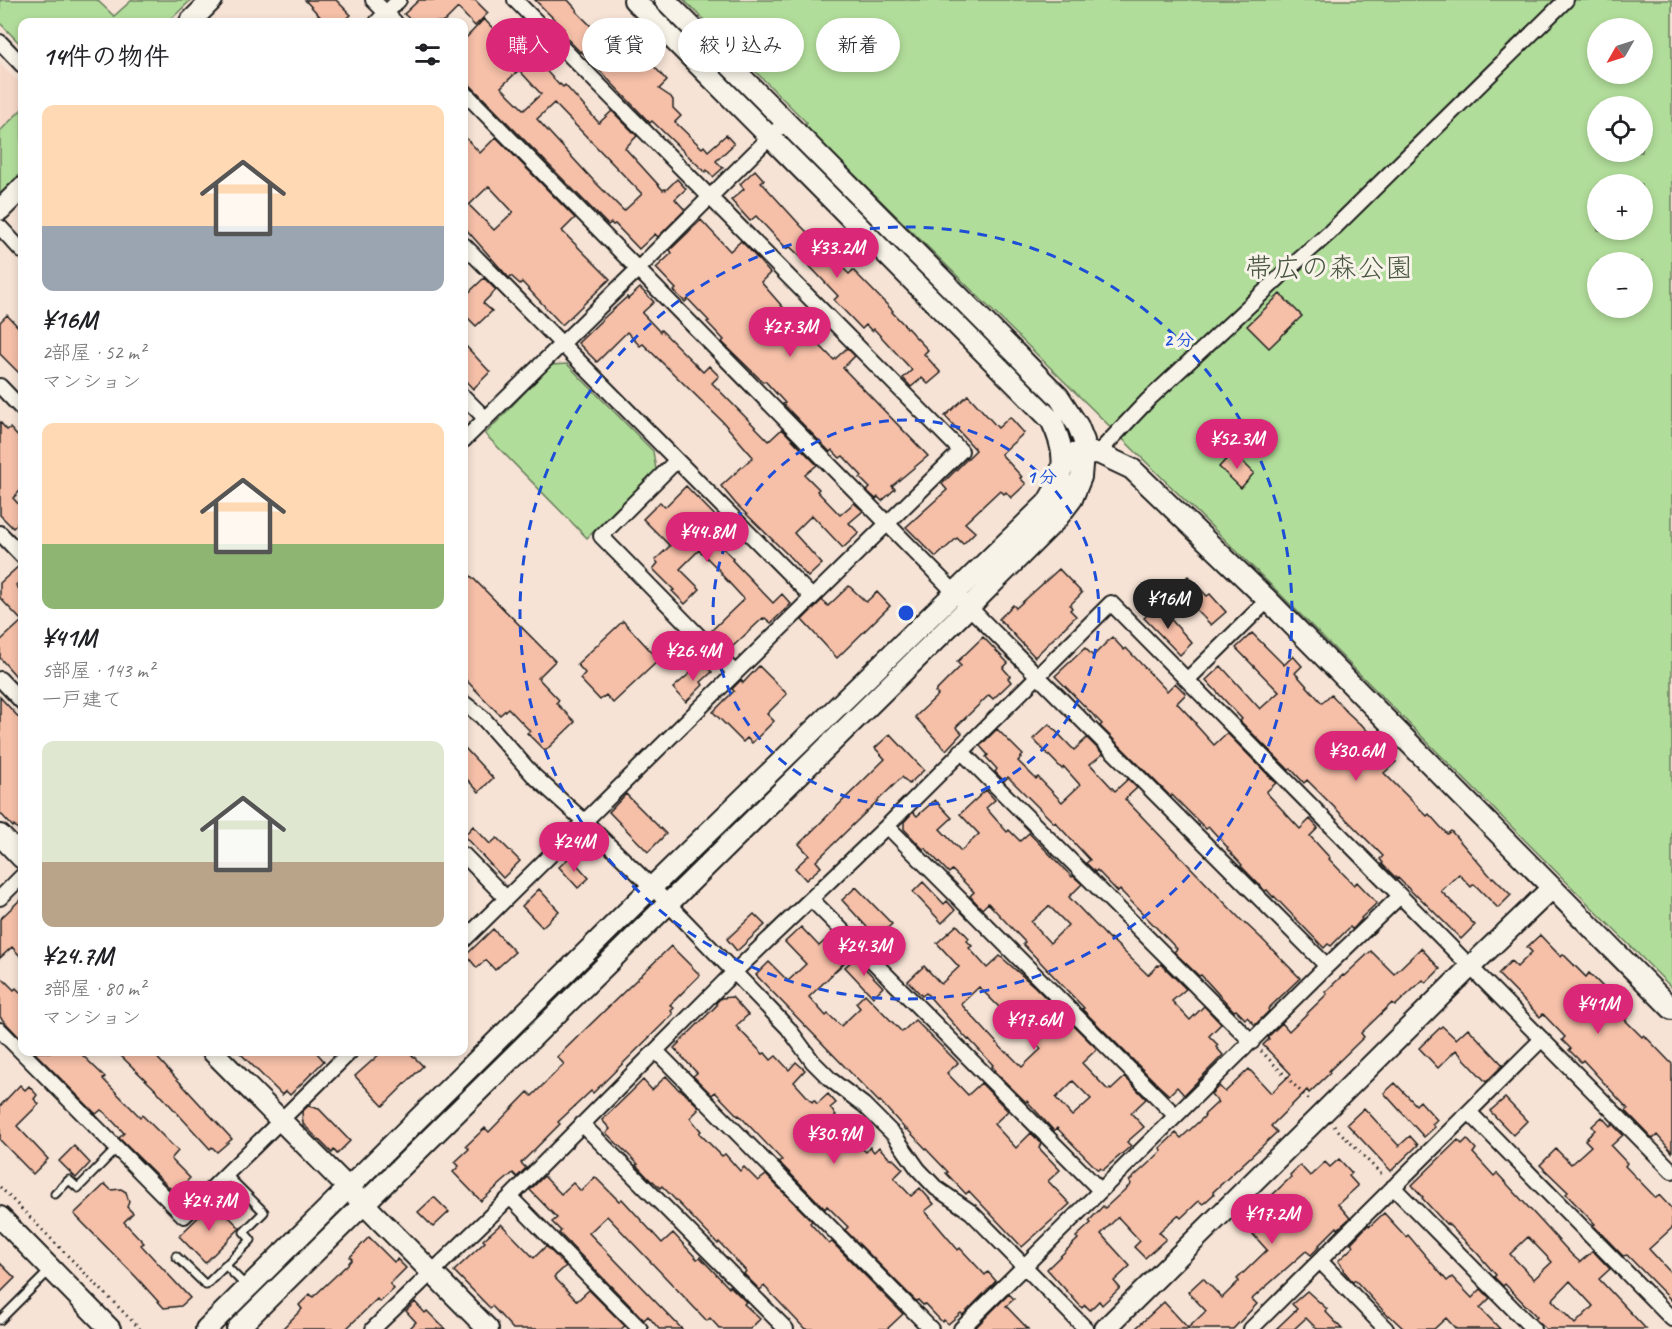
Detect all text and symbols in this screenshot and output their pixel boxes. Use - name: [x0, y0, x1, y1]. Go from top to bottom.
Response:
- chip: 購入: [486, 18, 570, 72]
- chip: 賃貸: [582, 18, 666, 72]
- chip: 絞り込み: [678, 18, 804, 72]
- chip: 新着: [816, 18, 900, 72]
- north arrow: [1587, 18, 1653, 84]
- map controls: [1587, 18, 1653, 318]
- icon: filters: [411, 38, 444, 71]
- text: 14件の物件: [42, 40, 169, 73]
- button: locate: [1587, 96, 1653, 162]
- icon: home: [189, 144, 297, 252]
- button: +: [1587, 174, 1653, 240]
- pin: ¥33.2M: [788, 228, 886, 279]
- text: ¥33.2M: [810, 235, 864, 260]
- park label: 帯広の森公園: [1245, 250, 1413, 285]
- button: −: [1587, 252, 1653, 318]
- text: ¥16M: [42, 303, 97, 336]
- pin: ¥27.3M: [741, 307, 839, 358]
- text: ¥27.3M: [763, 314, 817, 339]
- text: 2 分: [1164, 329, 1194, 351]
- text: 2部屋 · 52 m²: [42, 340, 145, 365]
- text: マンション: [42, 369, 141, 394]
- pin: ¥52.3M: [1188, 419, 1286, 470]
- text: ¥52.3M: [1210, 426, 1264, 451]
- icon: home: [189, 462, 297, 570]
- text: 1 分: [1027, 466, 1057, 488]
- pin: ¥44.8M: [658, 512, 756, 563]
- text: ¥44.8M: [680, 519, 734, 544]
- pin: ¥16M: [1132, 579, 1204, 630]
- text: ¥16M: [1147, 586, 1189, 611]
- centre of rings: [896, 603, 916, 623]
- text: ¥41M: [42, 621, 96, 654]
- pin: ¥26.4M: [644, 631, 742, 682]
- text: ¥26.4M: [666, 638, 720, 663]
- text: 5部屋 · 143 m²: [42, 658, 154, 683]
- text: 一戸建て: [42, 687, 122, 712]
- pin: ¥30.6M: [1307, 731, 1405, 782]
- text: ¥30.6M: [1329, 738, 1383, 763]
- icon: home: [189, 780, 297, 888]
- pin: ¥24M: [538, 822, 610, 873]
- text: ¥24M: [553, 829, 595, 854]
- pin: ¥24.3M: [815, 926, 913, 977]
- text: ¥24.3M: [837, 933, 891, 958]
- text: ¥24.7M: [42, 939, 113, 972]
- text: 3部屋 · 80 m²: [42, 976, 145, 1001]
- pin: ¥41M: [1562, 984, 1634, 1035]
- text: ¥41M: [1577, 991, 1619, 1016]
- pin: ¥17.6M: [985, 1000, 1083, 1051]
- text: マンション: [42, 1005, 141, 1030]
- text: ¥17.6M: [1007, 1007, 1061, 1032]
- pin: ¥30.9M: [785, 1114, 883, 1165]
- text: ¥30.9M: [807, 1121, 861, 1146]
- pin: ¥24.7M: [160, 1181, 258, 1232]
- text: ¥24.7M: [182, 1188, 236, 1213]
- pin: ¥17.2M: [1223, 1194, 1321, 1245]
- text: ¥17.2M: [1245, 1201, 1299, 1226]

